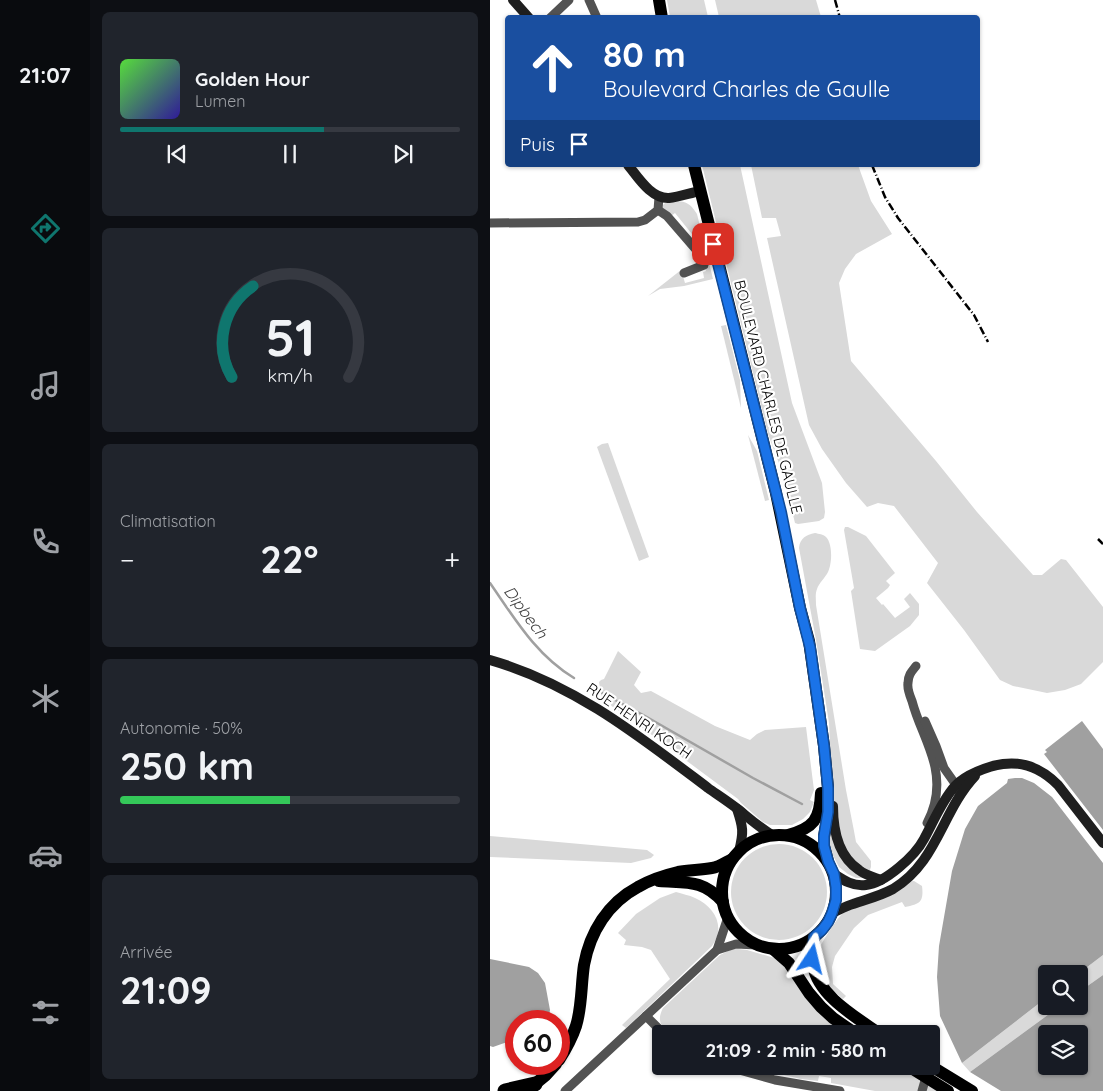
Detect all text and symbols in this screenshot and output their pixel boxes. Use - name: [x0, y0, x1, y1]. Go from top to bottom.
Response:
- text: 80 m: [603, 32, 686, 76]
- icon: ahead: [520, 35, 585, 100]
- text: 21:07: [19, 61, 71, 89]
- text: Golden Hour: [195, 67, 310, 91]
- text: Boulevard Charles de Gaulle: [603, 75, 890, 103]
- text: Lumen: [195, 91, 246, 111]
- icon: arrive: [565, 130, 593, 158]
- text: Puis: [520, 132, 555, 156]
- icon: previous: [163, 140, 191, 168]
- icon: pause: [276, 140, 304, 168]
- icon: next: [389, 140, 417, 168]
- icon: directions: [28, 211, 63, 246]
- pin: [692, 223, 734, 265]
- icon: arrive: [699, 230, 727, 258]
- street label: BOULEVARD CHARLES DE GAULLE: [730, 278, 807, 516]
- text: 51: [265, 304, 315, 369]
- text: km/h: [267, 364, 313, 386]
- icon: music: [28, 368, 63, 403]
- text: Climatisation: [120, 511, 216, 531]
- icon: phone: [28, 524, 63, 559]
- text: 22°: [260, 535, 318, 583]
- text: −: [120, 542, 135, 577]
- text: +: [444, 542, 460, 577]
- water label: Dipbech: [500, 582, 553, 643]
- street label: RUE HENRI KOCH: [583, 678, 696, 763]
- icon: climate: [28, 681, 63, 716]
- text: Autonomie · 50%: [120, 718, 243, 738]
- text: 250 km: [120, 742, 254, 790]
- icon: car: [28, 838, 63, 873]
- position arrow: [785, 932, 837, 984]
- text: Arrivée: [120, 942, 173, 962]
- map controls: [1038, 965, 1088, 1075]
- button: search: [1038, 965, 1088, 1015]
- text: 21:09: [120, 966, 212, 1014]
- icon: filters: [28, 995, 63, 1030]
- speed limit sign: 60: [505, 1010, 570, 1075]
- button: layers: [1038, 1025, 1088, 1075]
- text: 21:09 · 2 min · 580 m: [706, 1038, 886, 1062]

